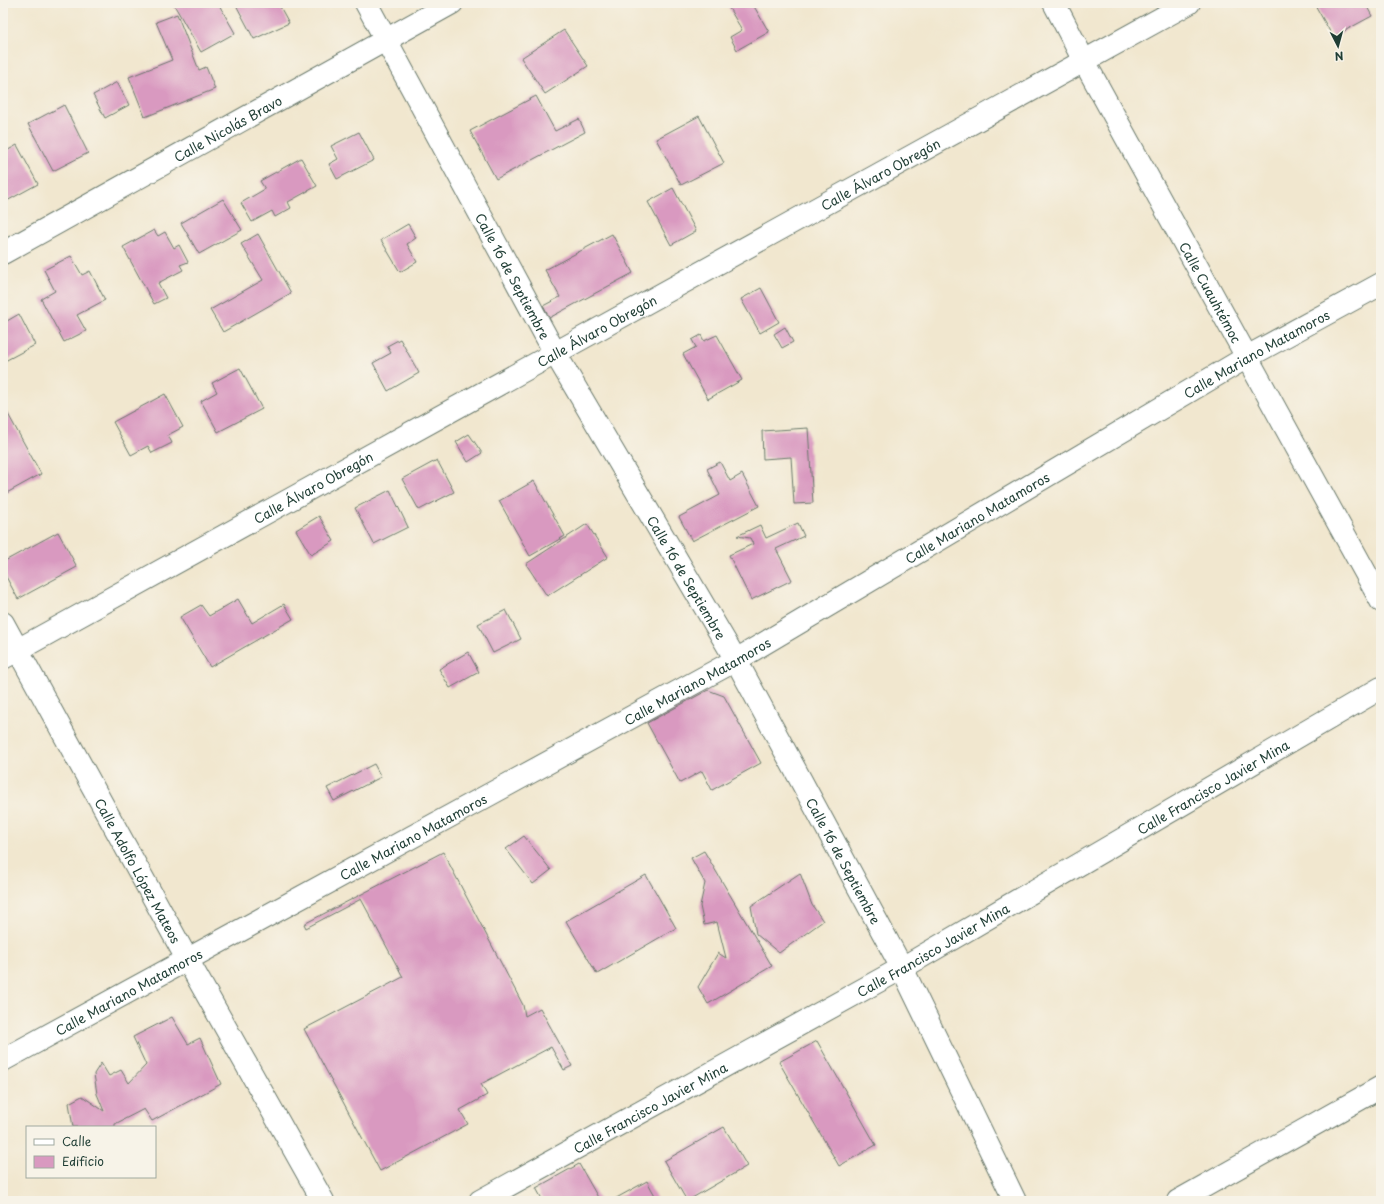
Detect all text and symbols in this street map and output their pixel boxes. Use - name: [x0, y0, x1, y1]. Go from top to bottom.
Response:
- north arrow: [1318, 26, 1358, 66]
- text: N: [1334, 48, 1344, 65]
- street label: Calle Nicolás Bravo: [170, 90, 285, 166]
- street label: Calle Álvaro Obregón: [817, 133, 943, 214]
- street label: Calle 16 de Septiembre: [471, 209, 555, 342]
- street label: Calle Cuauhtémoc: [1176, 238, 1247, 346]
- street label: Calle Álvaro Obregón: [533, 290, 660, 371]
- street label: Calle Mariano Matamoros: [1180, 304, 1333, 402]
- street label: Calle Álvaro Obregón: [250, 446, 376, 528]
- street label: Calle Mariano Matamoros: [901, 467, 1053, 567]
- street label: Calle 16 de Septiembre: [643, 512, 731, 643]
- street label: Calle Mariano Matamoros: [620, 632, 774, 729]
- street label: Calle Francisco Javier Mina: [1133, 734, 1293, 838]
- street label: Calle Mariano Matamoros: [336, 788, 490, 884]
- street label: Calle Adolfo López Mateos: [91, 794, 186, 946]
- street label: Calle 16 de Septiembre: [802, 794, 886, 927]
- street label: Calle Francisco Javier Mina: [853, 898, 1013, 1001]
- street label: Calle Mariano Matamoros: [52, 944, 206, 1039]
- street label: Calle Francisco Javier Mina: [569, 1057, 731, 1157]
- legend: [26, 1126, 156, 1178]
- text: Calle: [62, 1132, 92, 1150]
- text: Edificio: [62, 1152, 104, 1170]

